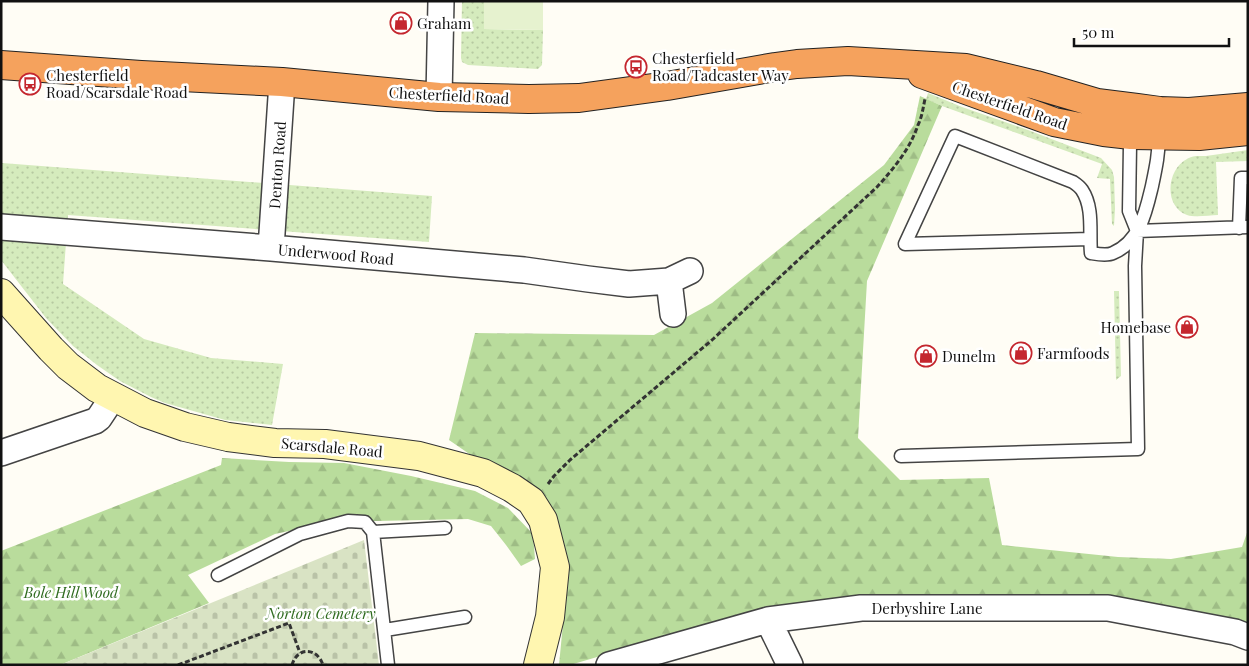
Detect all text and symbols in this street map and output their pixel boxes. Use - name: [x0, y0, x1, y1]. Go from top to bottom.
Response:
- shop icon: Graham: [389, 11, 413, 35]
- place label: Graham: [417, 13, 472, 33]
- scale bar: [1074, 15, 1229, 47]
- text: 50 m: [1082, 22, 1115, 42]
- place label: Chesterfield Road/Tadcaster Way: [652, 48, 789, 85]
- bus stop icon: Chesterfield Road/Tadcaster Way: [624, 55, 648, 79]
- place label: Chesterfield Road/Scarsdale Road: [46, 65, 188, 102]
- bus stop icon: Chesterfield Road/Scarsdale Road: [18, 72, 42, 96]
- street label: Chesterfield Road: [950, 76, 1071, 134]
- street label: Chesterfield Road: [388, 82, 510, 108]
- street label: Denton Road: [264, 120, 290, 209]
- street label: Underwood Road: [277, 239, 395, 269]
- shop icon: Homebase: [1175, 315, 1199, 339]
- place label: Homebase: [1101, 317, 1171, 337]
- shop icon: Farmfoods: [1009, 341, 1033, 365]
- place label: Farmfoods: [1037, 343, 1109, 363]
- shop icon: Dunelm: [914, 344, 938, 368]
- place label: Dunelm: [942, 346, 996, 366]
- street label: Scarsdale Road: [280, 433, 384, 461]
- park label: Bole Hill Wood: [23, 582, 119, 602]
- street label: Derbyshire Lane: [871, 598, 983, 618]
- park label: Norton Cemetery: [264, 603, 376, 623]

